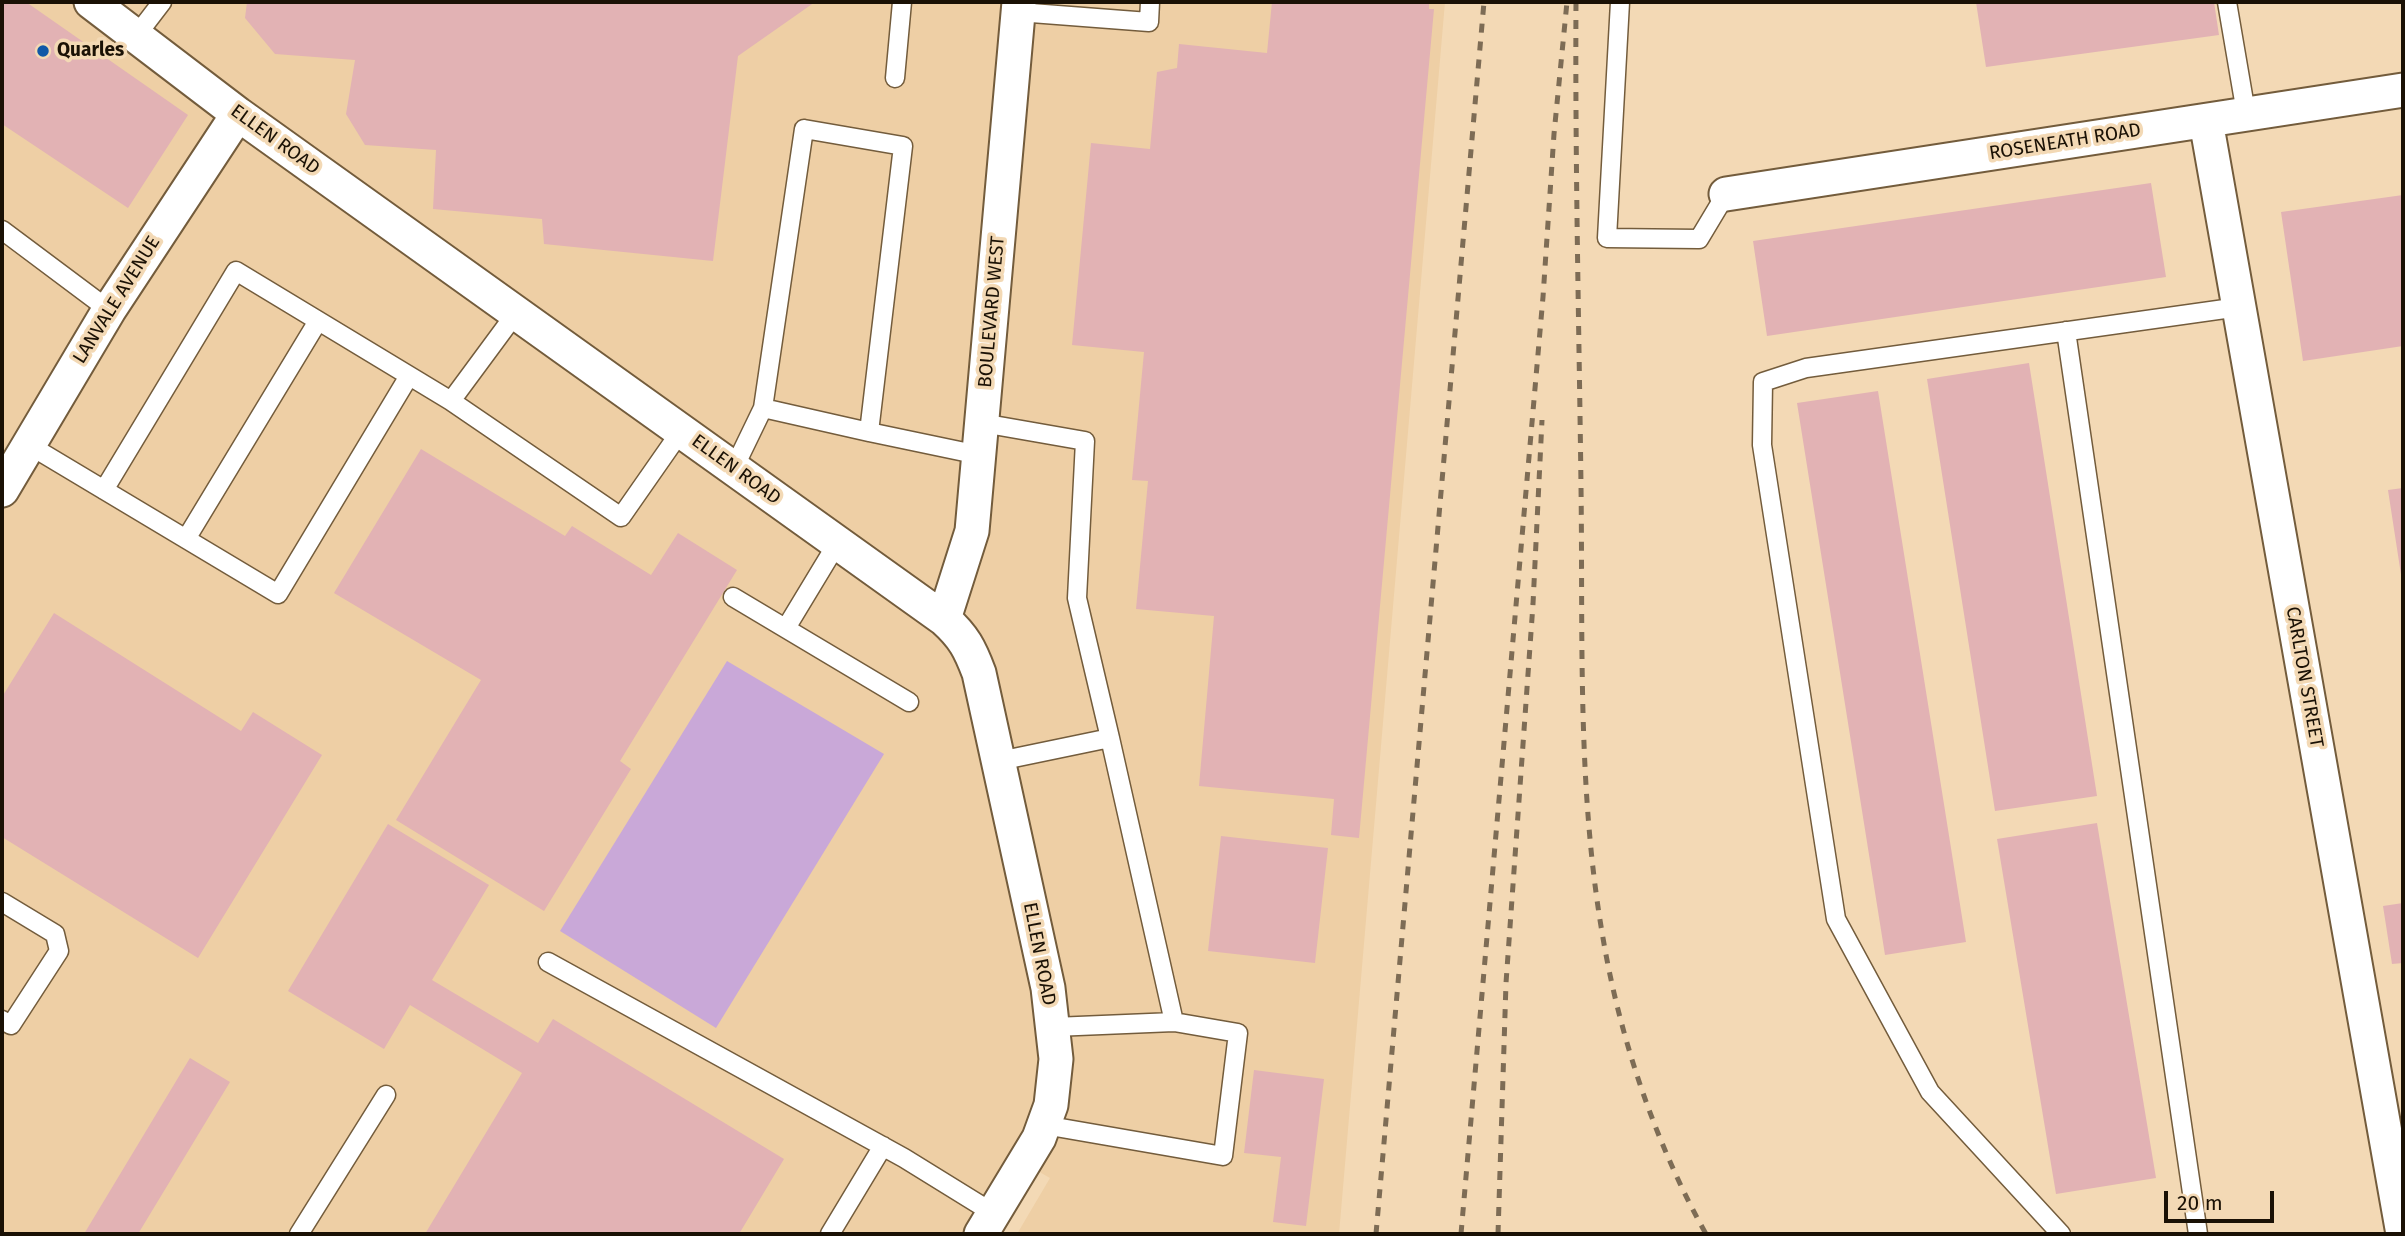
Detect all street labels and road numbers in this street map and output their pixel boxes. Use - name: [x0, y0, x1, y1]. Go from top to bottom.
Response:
- street label: ELLEN ROAD: [226, 100, 324, 180]
- street label: ROSENEATH ROAD: [1988, 119, 2142, 165]
- street label: LANVALE AVENUE: [69, 232, 165, 368]
- street label: BOULEVARD WEST: [974, 235, 1010, 389]
- street label: ELLEN ROAD: [687, 430, 785, 510]
- street label: CARLTON STREET: [2280, 605, 2328, 749]
- street label: ELLEN ROAD: [1018, 900, 1060, 1008]

